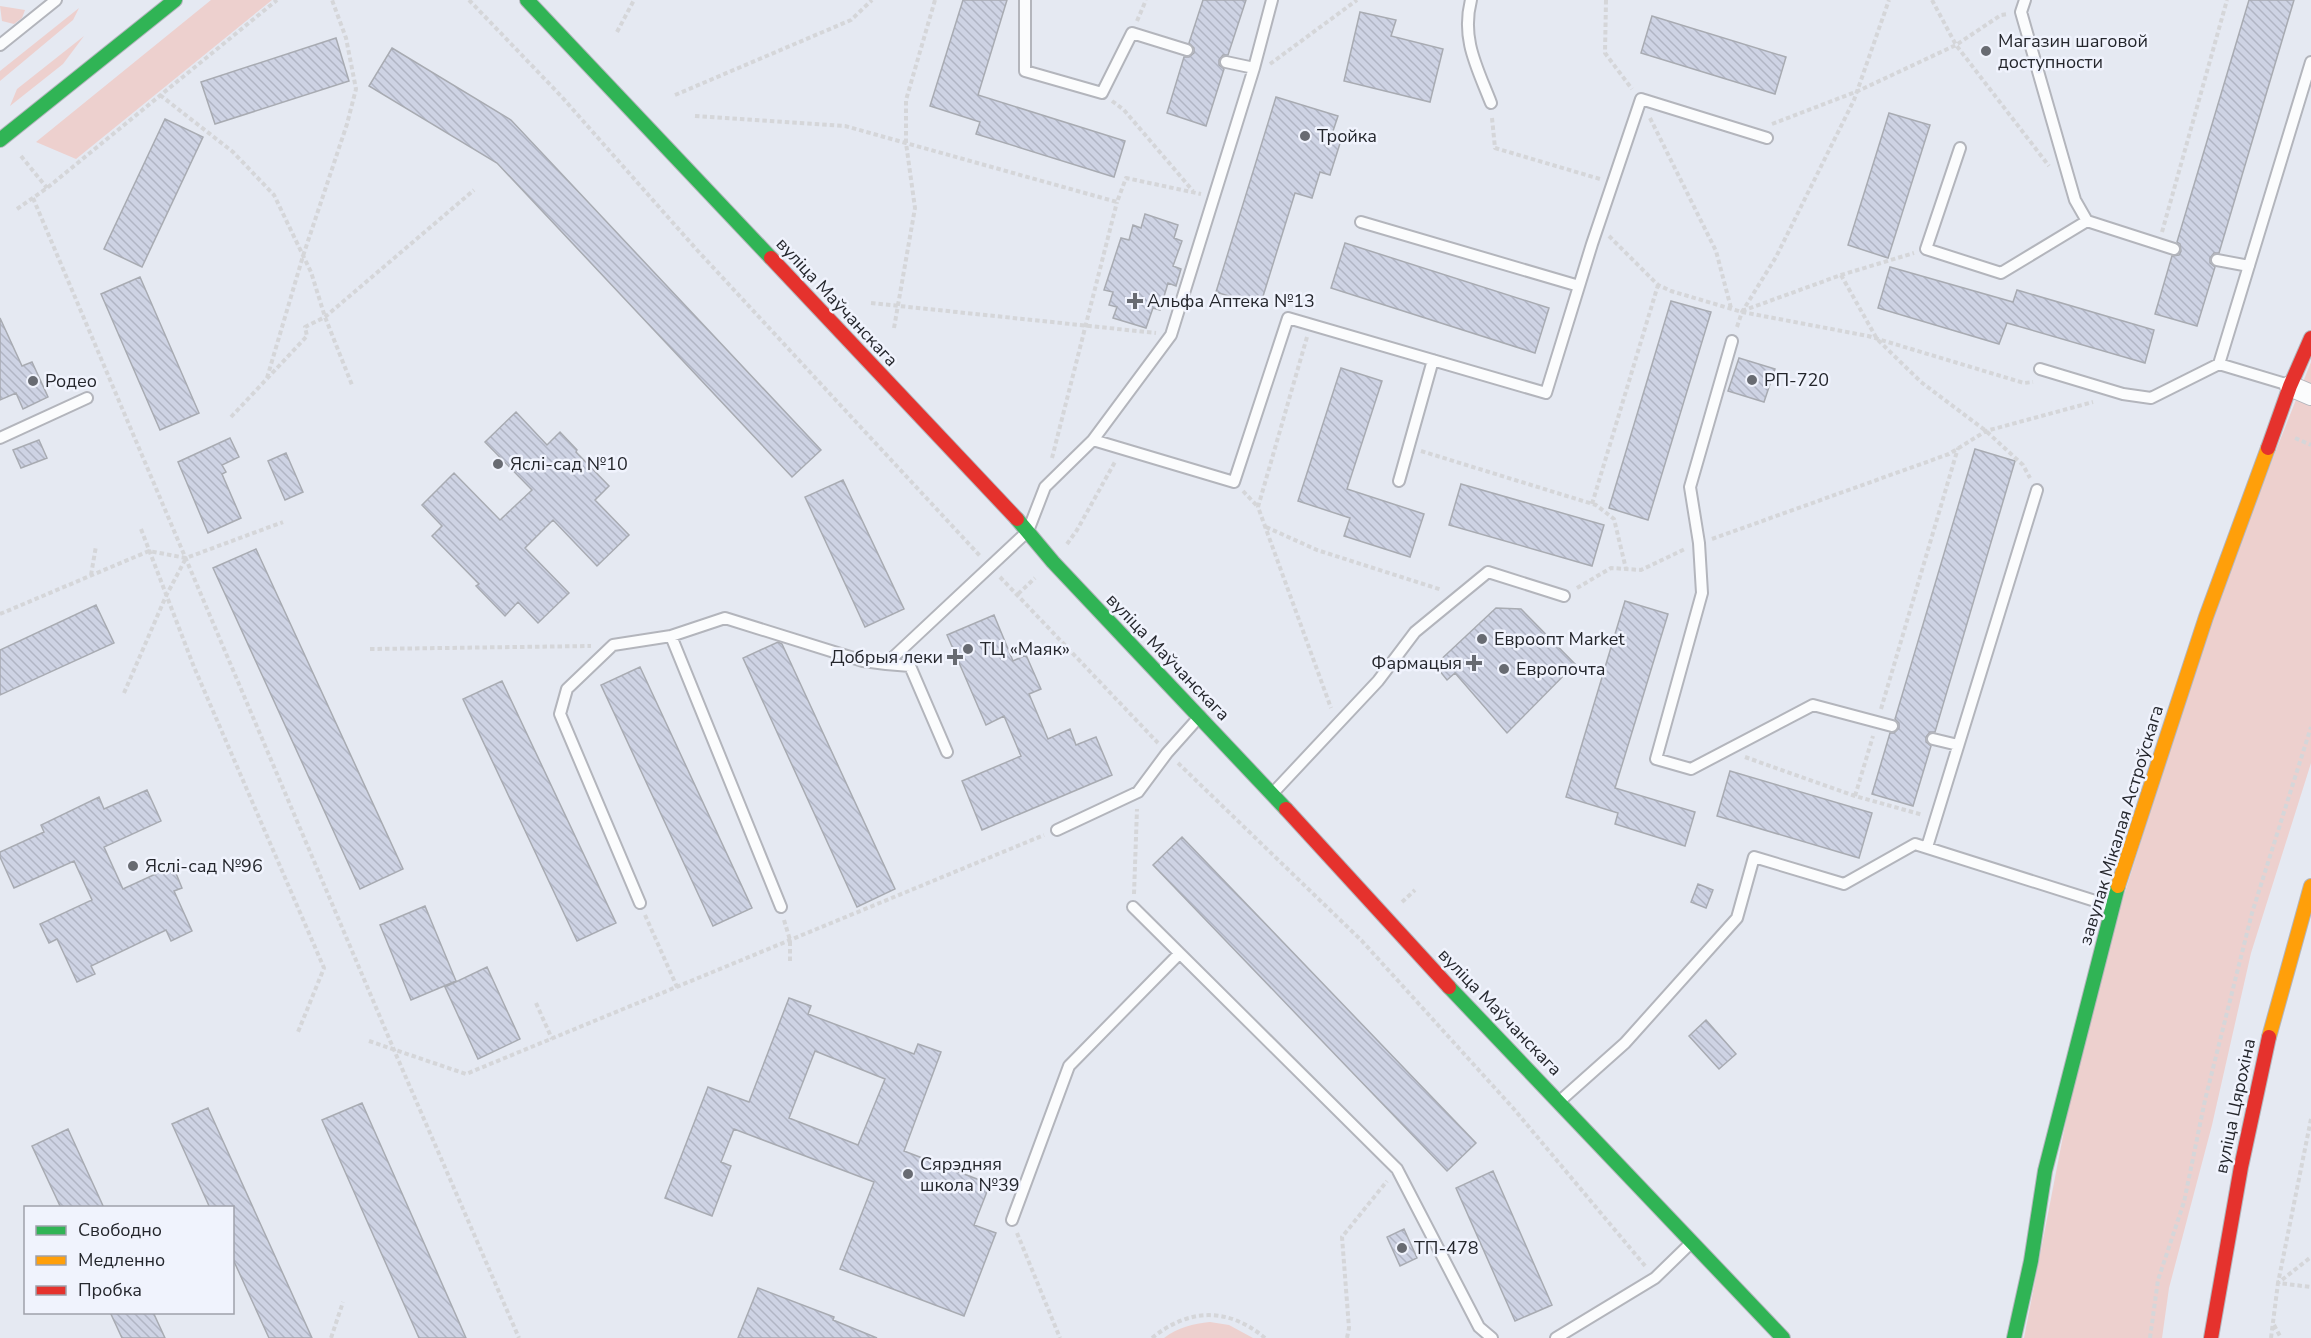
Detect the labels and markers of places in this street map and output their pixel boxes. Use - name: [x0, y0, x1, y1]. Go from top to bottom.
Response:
- place label: Магазин шаговой доступности: [1998, 29, 2148, 74]
- marker: Магазин шаговой доступности: [1979, 44, 1993, 58]
- place label: Тройка: [1317, 124, 1377, 148]
- marker: Тройка: [1298, 129, 1312, 143]
- place label: Альфа Аптека №13: [1147, 289, 1315, 313]
- marker: Альфа Аптека №13: [1128, 294, 1142, 308]
- place label: РП-720: [1764, 368, 1829, 392]
- place label: Родео: [45, 369, 97, 393]
- marker: РП-720: [1745, 373, 1759, 387]
- marker: Родео: [26, 374, 40, 388]
- place label: Яслі-сад №10: [510, 452, 628, 476]
- marker: Яслі-сад №10: [491, 457, 505, 471]
- place label: Евроопт Market: [1494, 627, 1625, 651]
- marker: Евроопт Market: [1475, 632, 1489, 646]
- place label: ТЦ «Маяк»: [980, 637, 1070, 661]
- marker: ТЦ «Маяк»: [961, 642, 975, 656]
- place label: Добрыя леки: [830, 645, 943, 669]
- marker: Добрыя леки: [948, 650, 962, 664]
- place label: Фармацыя: [1371, 651, 1462, 675]
- marker: Фармацыя: [1467, 656, 1481, 670]
- place label: Европочта: [1516, 657, 1606, 681]
- marker: Европочта: [1497, 662, 1511, 676]
- place label: Яслі-сад №96: [145, 854, 263, 878]
- marker: Яслі-сад №96: [126, 859, 140, 873]
- place label: Сярэдняя школа №39: [920, 1152, 1020, 1197]
- marker: Сярэдняя школа №39: [901, 1167, 915, 1181]
- place label: ТП-478: [1414, 1236, 1478, 1260]
- marker: ТП-478: [1395, 1241, 1409, 1255]

